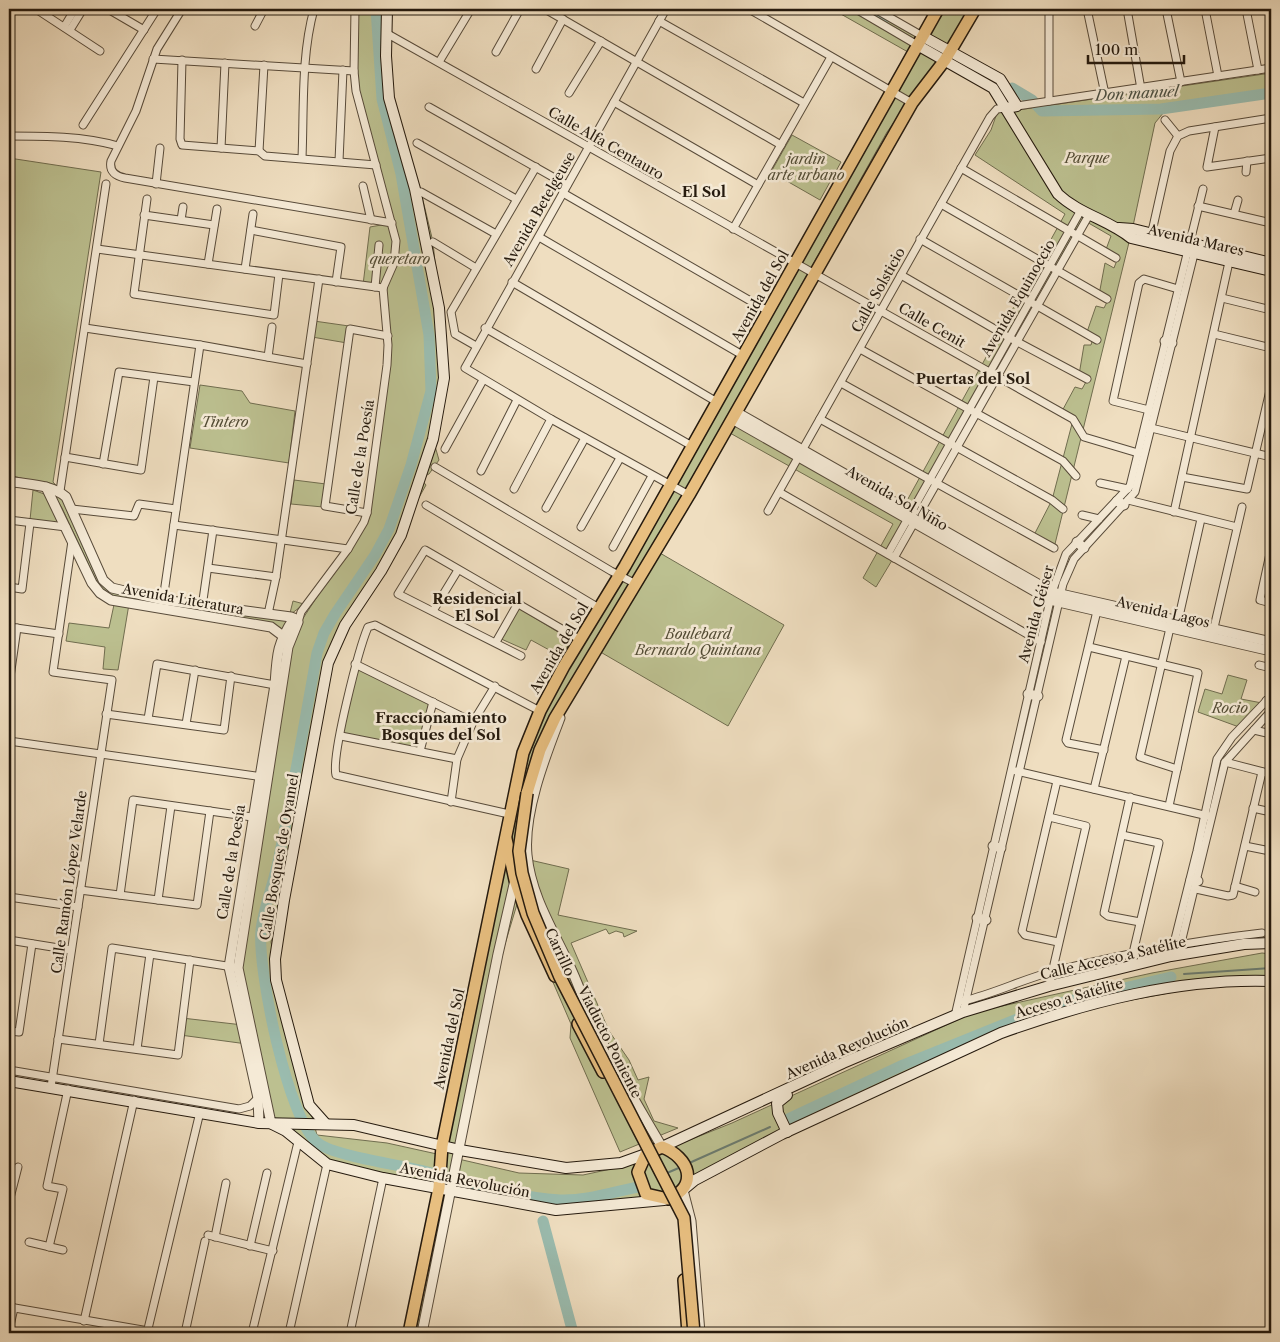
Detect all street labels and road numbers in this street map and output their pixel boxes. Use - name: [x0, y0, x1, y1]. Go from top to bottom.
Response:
- street label: Calle Alfa Centauro: [545, 103, 667, 183]
- street label: Avenida Betelgeuse: [498, 148, 579, 270]
- street label: Avenida Mares: [1145, 220, 1246, 260]
- street label: Avenida Equinoccio: [976, 236, 1059, 361]
- street label: Calle Solsticio: [847, 244, 909, 336]
- street label: Avenida del Sol: [727, 247, 793, 346]
- street label: Calle Cenit: [895, 299, 969, 351]
- street label: Calle de la Poesía: [342, 398, 378, 516]
- street label: Avenida Sol Niño: [842, 461, 951, 534]
- street label: Avenida Géiser: [1014, 563, 1058, 666]
- street label: Avenida Literatura: [120, 579, 246, 619]
- street label: Avenida Lagos: [1113, 592, 1212, 632]
- street label: Avenida del Sol: [525, 599, 592, 698]
- street label: Calle Bosques de Oyamel: [255, 772, 303, 942]
- street label: Calle Ramón López Velarde: [47, 789, 91, 975]
- street label: Calle de la Poesía: [213, 803, 249, 921]
- street label: Carrillo: [541, 925, 579, 979]
- street label: Calle Acceso a Satélite: [1038, 932, 1188, 984]
- street label: Acceso a Satélite: [1012, 974, 1125, 1022]
- street label: Viaducto Poniente: [574, 982, 646, 1101]
- street label: Avenida del Sol: [429, 987, 468, 1092]
- street label: Avenida Revolución: [782, 1013, 911, 1084]
- street label: Avenida Revolución: [397, 1158, 532, 1202]

